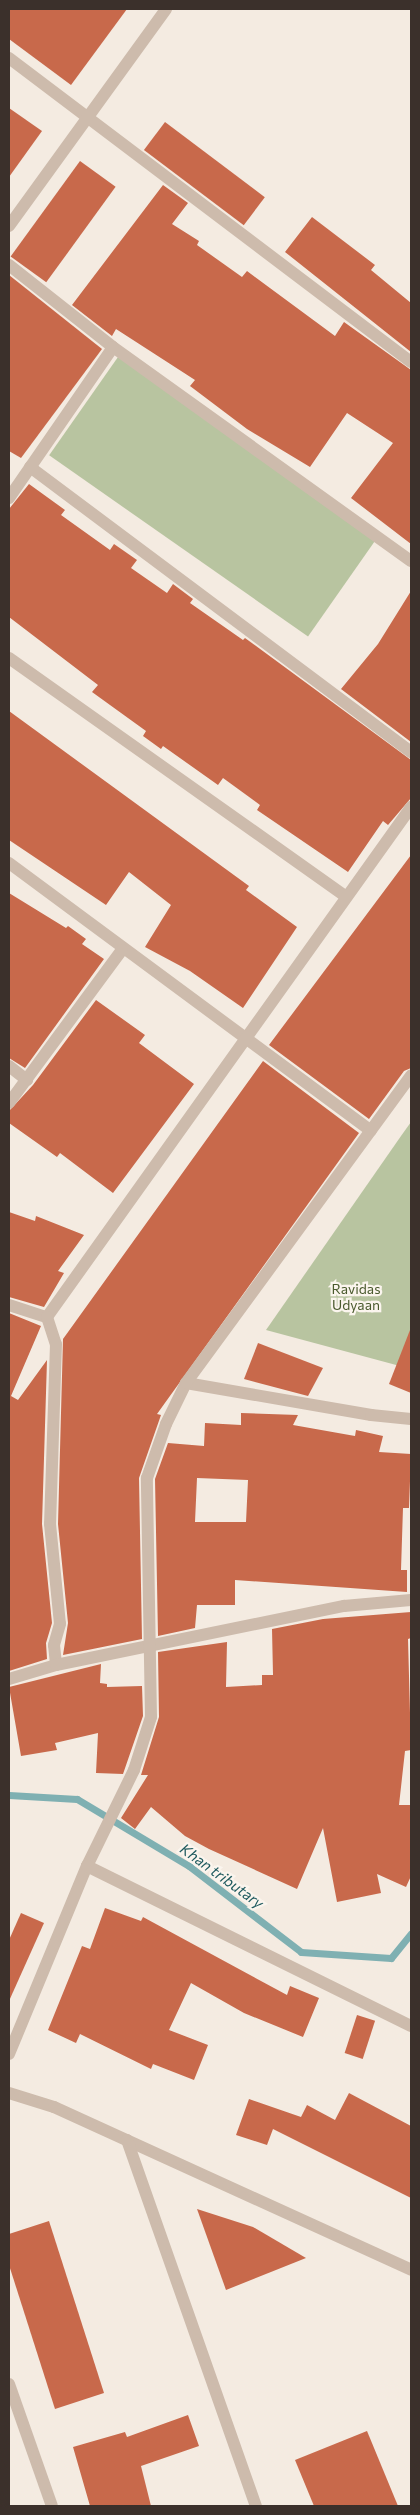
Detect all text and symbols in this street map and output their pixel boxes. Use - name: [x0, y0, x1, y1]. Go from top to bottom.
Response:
- park label: Ravidas Udyaan: [331, 1281, 381, 1314]
- water label: Khan tributary: [177, 1840, 267, 1912]

